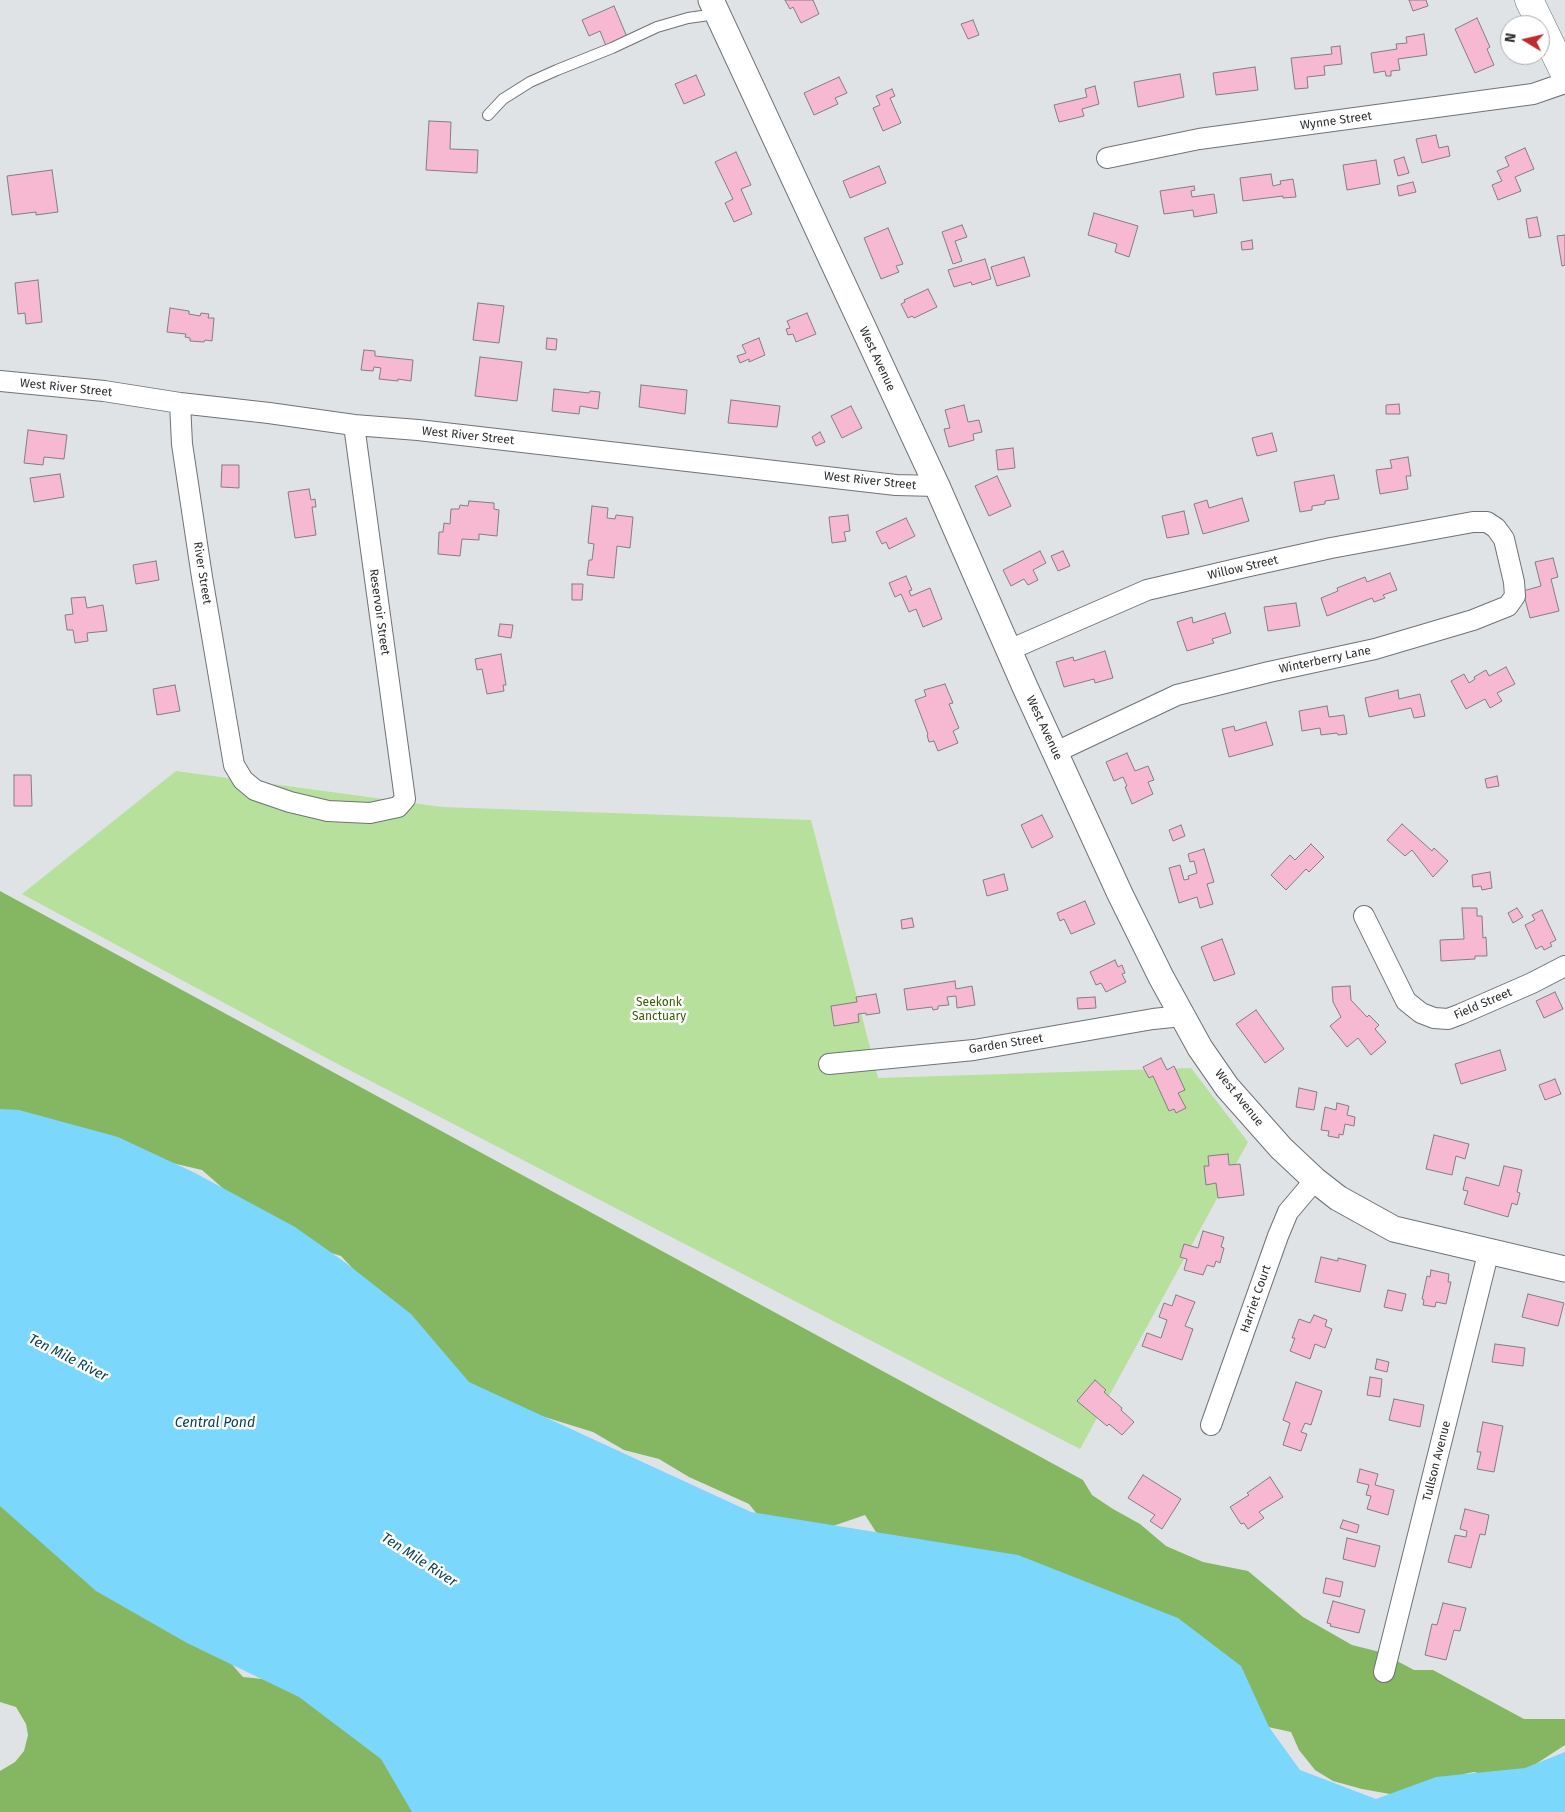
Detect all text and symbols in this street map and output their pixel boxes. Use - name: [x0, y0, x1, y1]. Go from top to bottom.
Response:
- north arrow: [1500, 15, 1550, 65]
- text: N: [1502, 32, 1520, 44]
- street label: Wynne Street: [1299, 109, 1373, 133]
- street label: West Avenue: [856, 325, 898, 393]
- street label: West River Street: [19, 376, 113, 400]
- street label: West River Street: [421, 424, 515, 448]
- street label: West River Street: [823, 469, 917, 493]
- street label: River Street: [190, 541, 214, 605]
- street label: Willow Street: [1206, 553, 1280, 583]
- street label: Reservoir Street: [366, 568, 392, 656]
- street label: Winterberry Lane: [1278, 643, 1372, 677]
- street label: West Avenue: [1023, 694, 1065, 762]
- street label: Field Street: [1452, 985, 1514, 1023]
- park label: Seekonk Sanctuary: [632, 996, 686, 1024]
- street label: Garden Street: [968, 1031, 1044, 1057]
- street label: West Avenue: [1212, 1067, 1266, 1129]
- street label: Harriet Court: [1238, 1263, 1274, 1335]
- water label: Ten Mile River: [26, 1331, 110, 1385]
- water label: Central Pond: [175, 1415, 255, 1431]
- street label: Tullson Avenue: [1420, 1419, 1454, 1503]
- water label: Ten Mile River: [378, 1529, 460, 1591]

